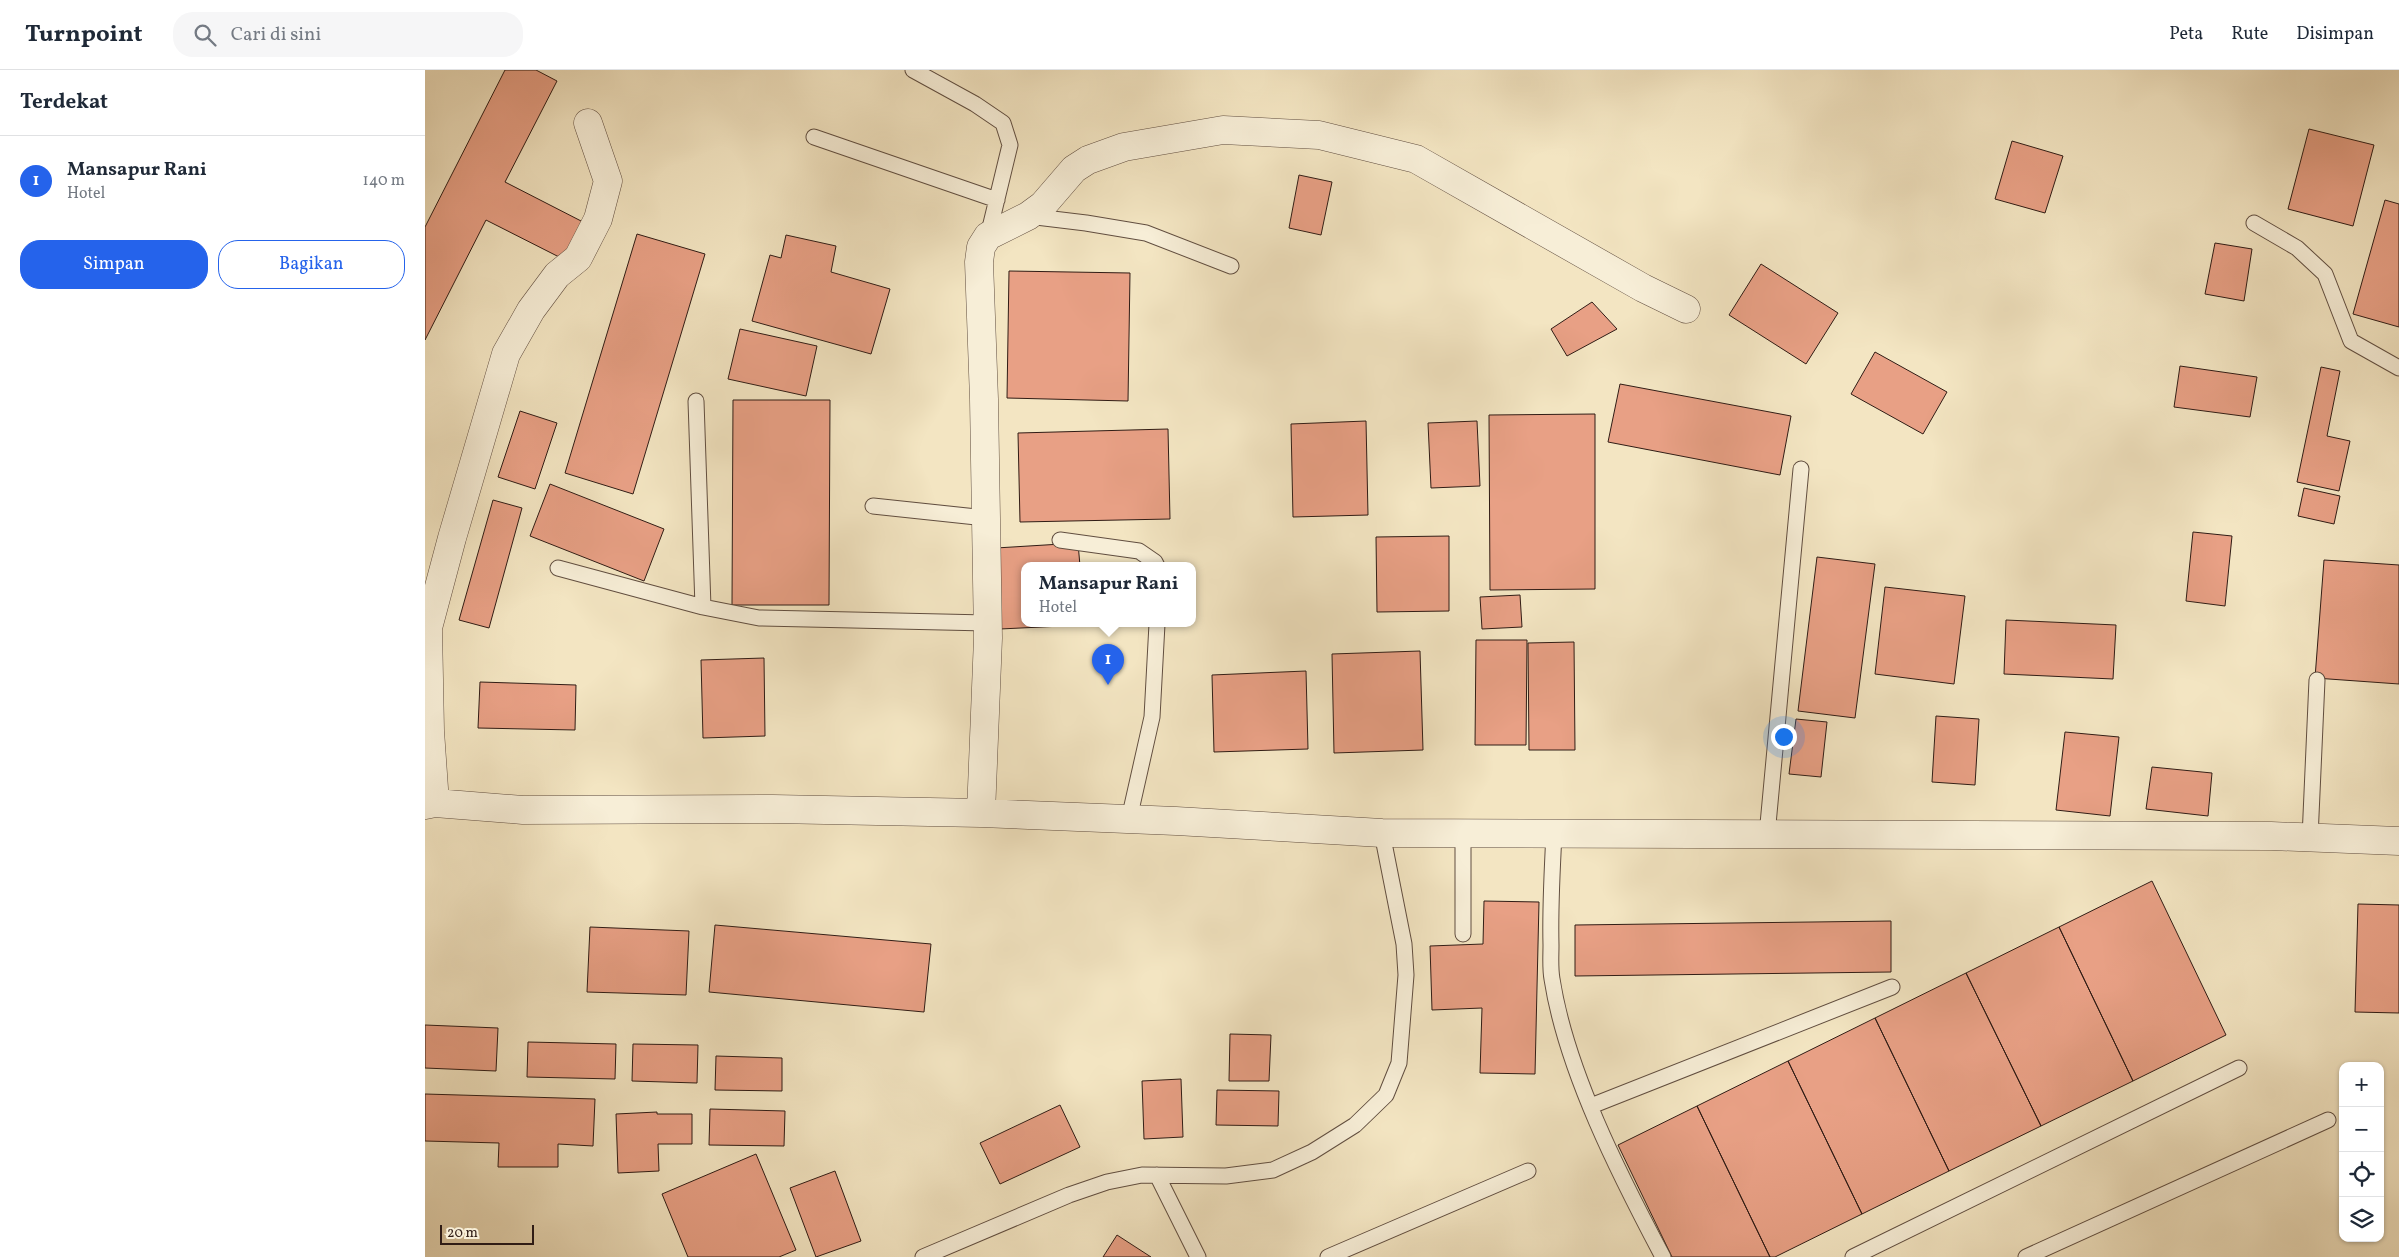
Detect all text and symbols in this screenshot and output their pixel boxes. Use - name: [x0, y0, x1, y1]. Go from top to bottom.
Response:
- search box: [173, 12, 523, 57]
- text: Turnpoint: [25, 18, 143, 52]
- icon: search: [191, 21, 219, 49]
- text: Cari di sini: [231, 22, 321, 48]
- text: Peta: [2169, 22, 2203, 47]
- text: Rute: [2231, 22, 2268, 47]
- text: Disimpan: [2296, 22, 2374, 47]
- text: Terdekat: [20, 88, 108, 117]
- text: Mansapur Rani: [67, 157, 207, 183]
- text: 1: [33, 170, 39, 192]
- text: 140 m: [363, 170, 405, 192]
- text: Hotel: [67, 183, 105, 205]
- button: Simpan: [20, 240, 208, 289]
- button: Bagikan: [218, 240, 405, 289]
- popup: [1021, 562, 1196, 627]
- text: Mansapur Rani: [1039, 571, 1178, 597]
- text: Hotel: [1039, 597, 1077, 619]
- pin: 1: [1092, 644, 1124, 685]
- your location: [1771, 724, 1797, 750]
- map controls: [2339, 1062, 2384, 1242]
- button: +: [2339, 1062, 2384, 1107]
- button: −: [2339, 1107, 2384, 1152]
- button: locate: [2339, 1152, 2384, 1197]
- button: layers: [2339, 1197, 2384, 1242]
- scale bar: [440, 1222, 534, 1245]
- text: 20 m: [447, 1224, 478, 1243]

